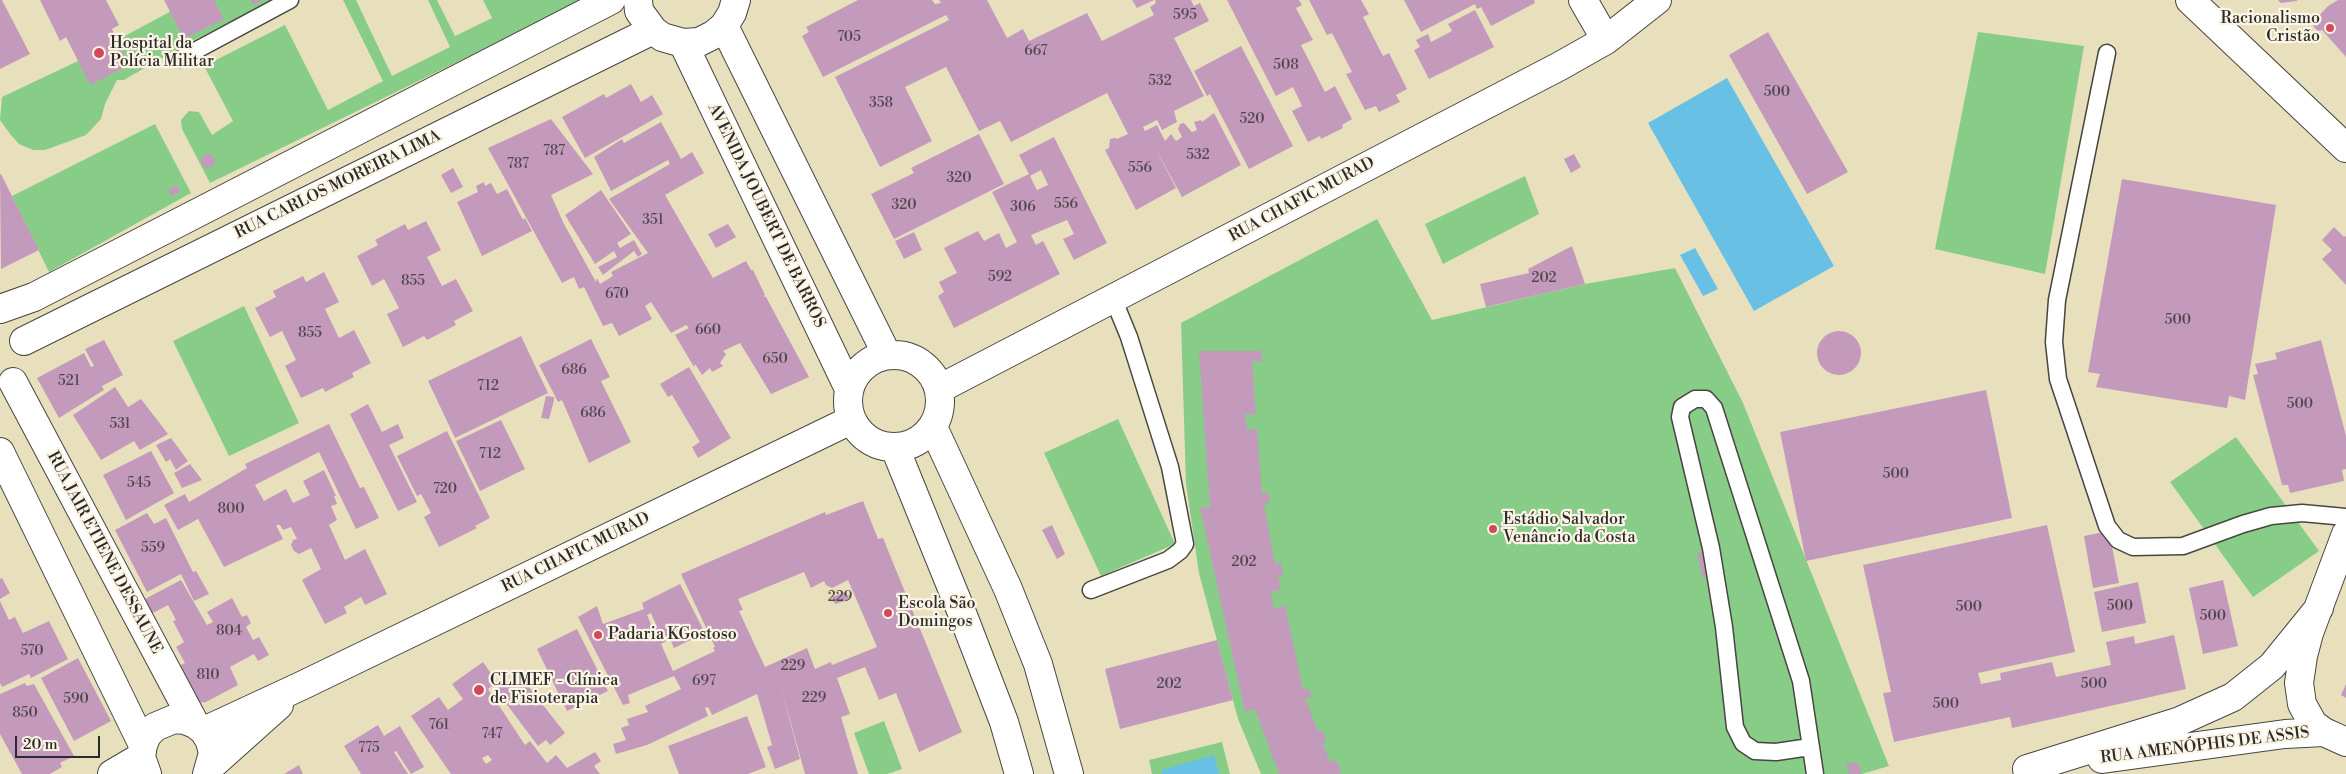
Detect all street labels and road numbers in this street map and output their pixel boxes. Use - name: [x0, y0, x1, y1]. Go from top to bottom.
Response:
- street label: AVENIDA JOUBERT DE BARROS: [703, 101, 829, 331]
- street label: RUA CARLOS MOREIRA LIMA: [232, 127, 444, 243]
- street label: RUA CHAFIC MURAD: [1226, 153, 1378, 247]
- street label: RUA JAIR ETIENE DESSAUNE: [42, 448, 166, 658]
- street label: RUA CHAFIC MURAD: [499, 509, 653, 597]
- street label: RUA AMENÓPHIS DE ASSIS: [2099, 724, 2311, 768]

